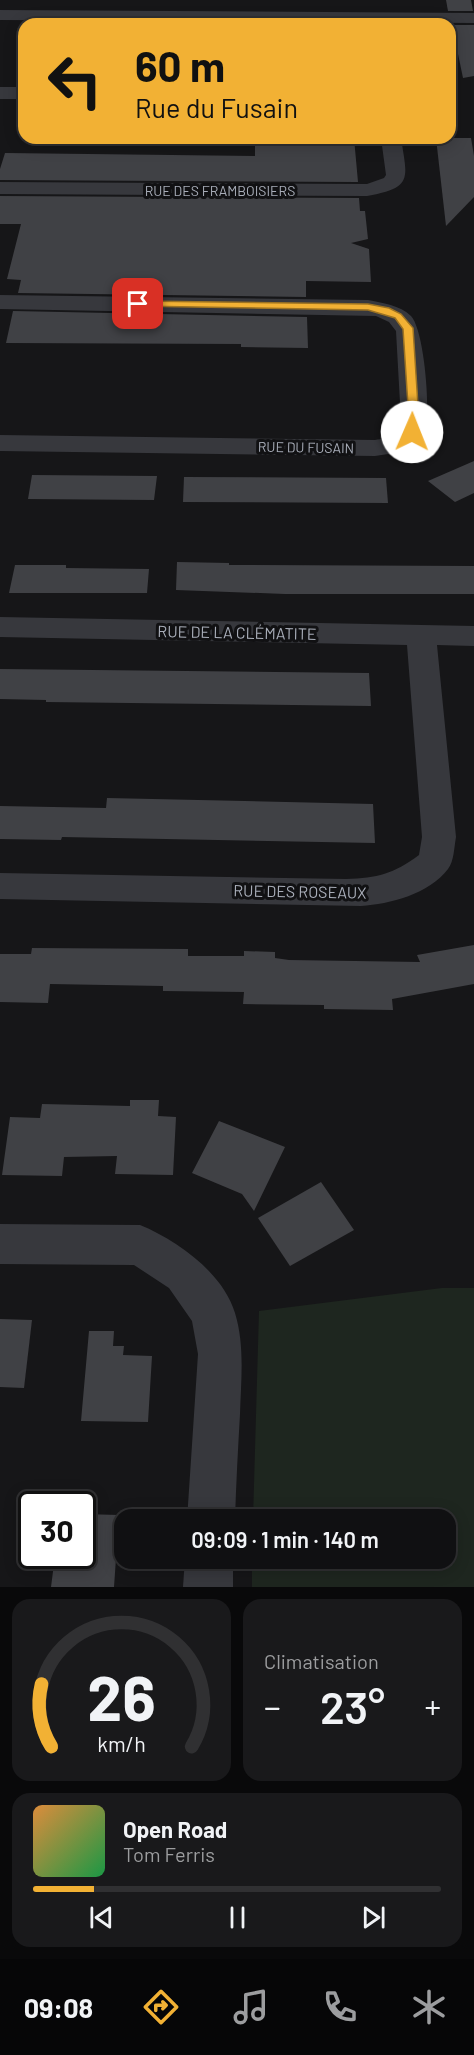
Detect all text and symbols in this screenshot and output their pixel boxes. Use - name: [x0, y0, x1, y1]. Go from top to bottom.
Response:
- text: 60 m: [135, 40, 225, 90]
- icon: left: [36, 42, 114, 120]
- text: Rue du Fusain: [135, 91, 298, 123]
- street label: RUE DES FRAMBOISIERS: [145, 182, 295, 199]
- pin: [112, 278, 163, 329]
- icon: arrive: [121, 287, 154, 320]
- position arrow: [380, 400, 444, 464]
- street label: RUE DU FUSAIN: [258, 438, 354, 456]
- street label: RUE DE LA CLÉMATITE: [157, 621, 317, 643]
- street label: RUE DES ROSEAUX: [233, 880, 367, 902]
- speed limit sign: 30: [18, 1491, 96, 1569]
- text: 09:09 · 1 min · 140 m: [191, 1526, 379, 1552]
- text: Climatisation: [264, 1649, 379, 1673]
- text: 26: [87, 1659, 156, 1733]
- text: 23°: [320, 1679, 385, 1733]
- text: −: [264, 1686, 281, 1726]
- text: +: [425, 1686, 441, 1726]
- text: km/h: [97, 1731, 146, 1756]
- text: Open Road: [123, 1816, 227, 1842]
- text: Tom Ferris: [123, 1842, 215, 1866]
- icon: previous: [85, 1901, 118, 1934]
- icon: pause: [221, 1901, 254, 1934]
- icon: next: [357, 1901, 390, 1934]
- icon: directions: [140, 1986, 182, 2028]
- icon: music: [230, 1986, 272, 2028]
- icon: phone: [319, 1986, 361, 2028]
- icon: climate: [408, 1986, 450, 2028]
- text: 09:08: [24, 1991, 93, 2023]

